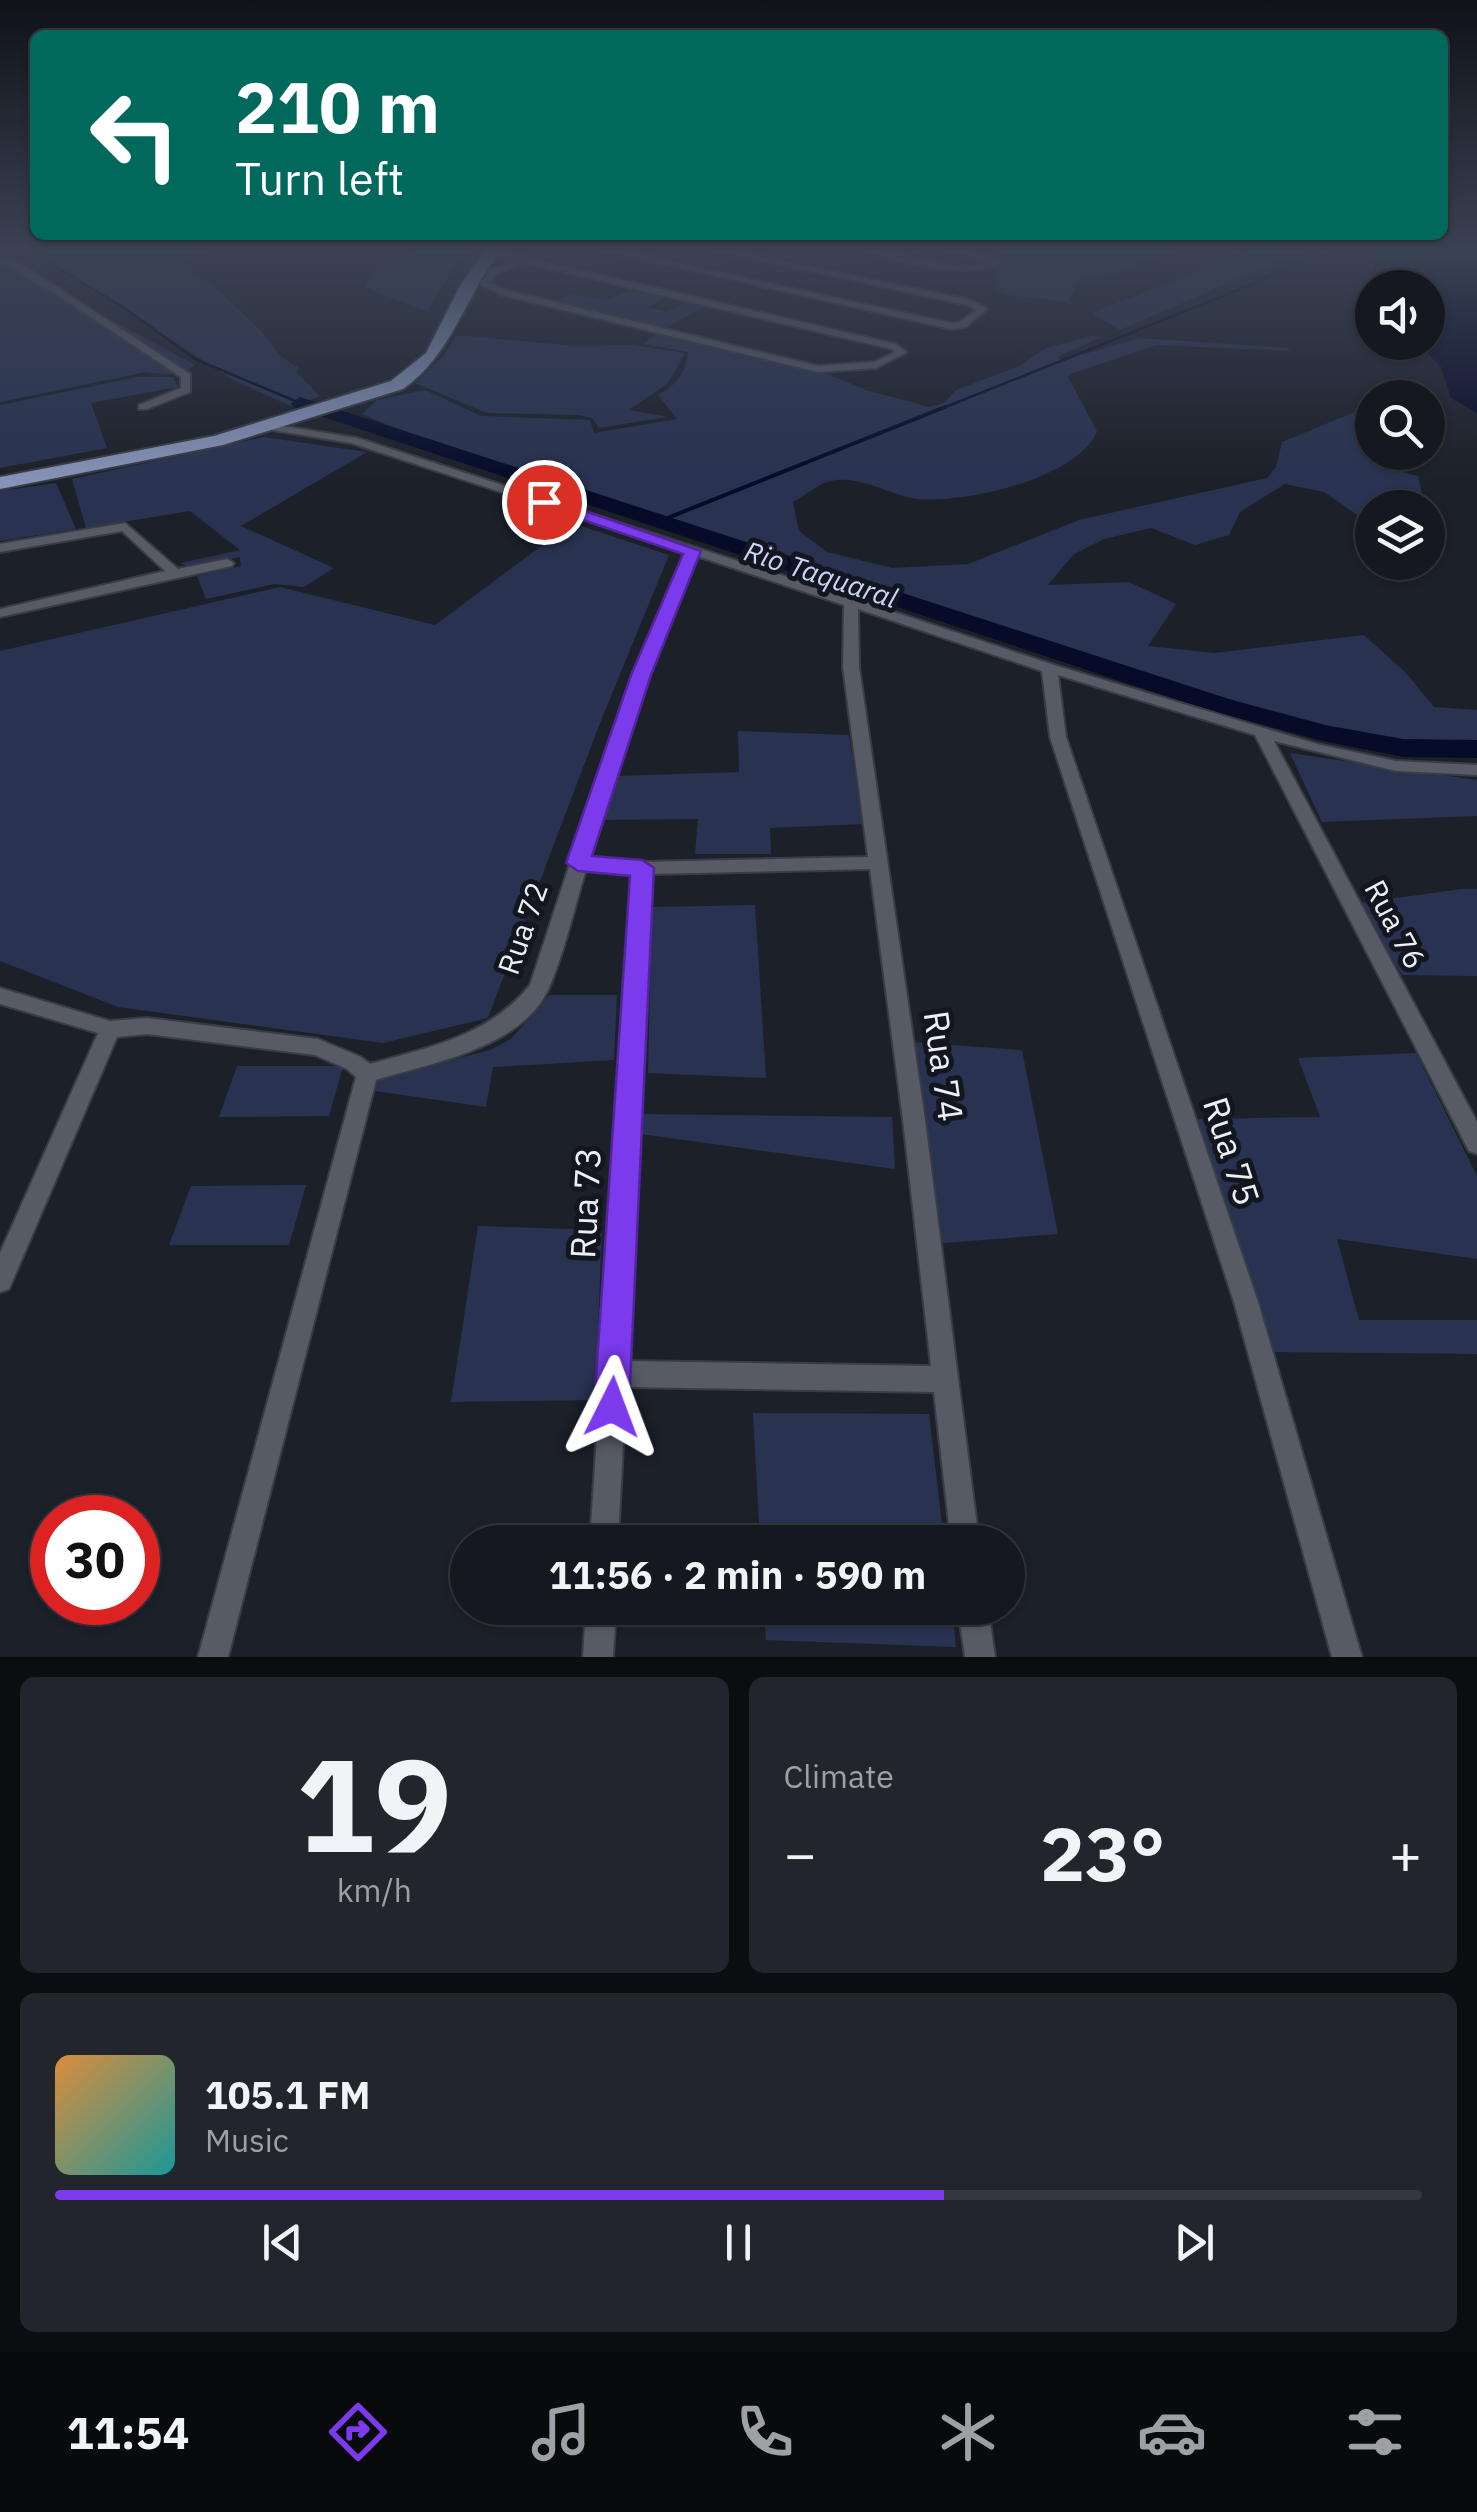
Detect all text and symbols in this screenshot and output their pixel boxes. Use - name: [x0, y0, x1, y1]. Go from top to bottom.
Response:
- text: 210 m: [235, 61, 440, 152]
- icon: left: [70, 70, 200, 200]
- text: Turn left: [235, 149, 404, 207]
- map controls: [1355, 270, 1445, 580]
- button: sound: [1355, 270, 1445, 360]
- button: search: [1355, 380, 1445, 470]
- pin: [502, 460, 587, 545]
- icon: arrive: [517, 475, 572, 530]
- button: layers: [1355, 490, 1445, 580]
- water label: Rio Taquaral: [740, 532, 903, 616]
- street label: Rua 76: [1356, 873, 1436, 975]
- street label: Rua 72: [488, 877, 556, 979]
- street label: Rua 74: [913, 1008, 975, 1124]
- street label: Rua 75: [1193, 1091, 1271, 1211]
- street label: Rua 73: [559, 1146, 611, 1260]
- position arrow: [560, 1355, 664, 1459]
- speed limit sign: 30: [30, 1495, 160, 1625]
- text: 11:56 · 2 min · 590 m: [549, 1550, 926, 1599]
- text: 19: [296, 1719, 452, 1888]
- text: Climate: [784, 1755, 894, 1797]
- text: 23°: [1040, 1804, 1165, 1902]
- text: −: [784, 1818, 817, 1889]
- text: +: [1389, 1818, 1422, 1889]
- text: km/h: [337, 1869, 412, 1911]
- text: 105.1 FM: [205, 2070, 370, 2119]
- text: Music: [205, 2119, 289, 2161]
- icon: previous: [255, 2215, 310, 2270]
- icon: pause: [711, 2215, 766, 2270]
- icon: next: [1167, 2215, 1222, 2270]
- icon: directions: [323, 2397, 393, 2467]
- icon: music: [526, 2397, 596, 2467]
- icon: phone: [730, 2397, 800, 2467]
- icon: climate: [933, 2397, 1003, 2467]
- icon: car: [1137, 2397, 1207, 2467]
- icon: filters: [1340, 2397, 1410, 2467]
- text: 11:54: [67, 2403, 190, 2461]

